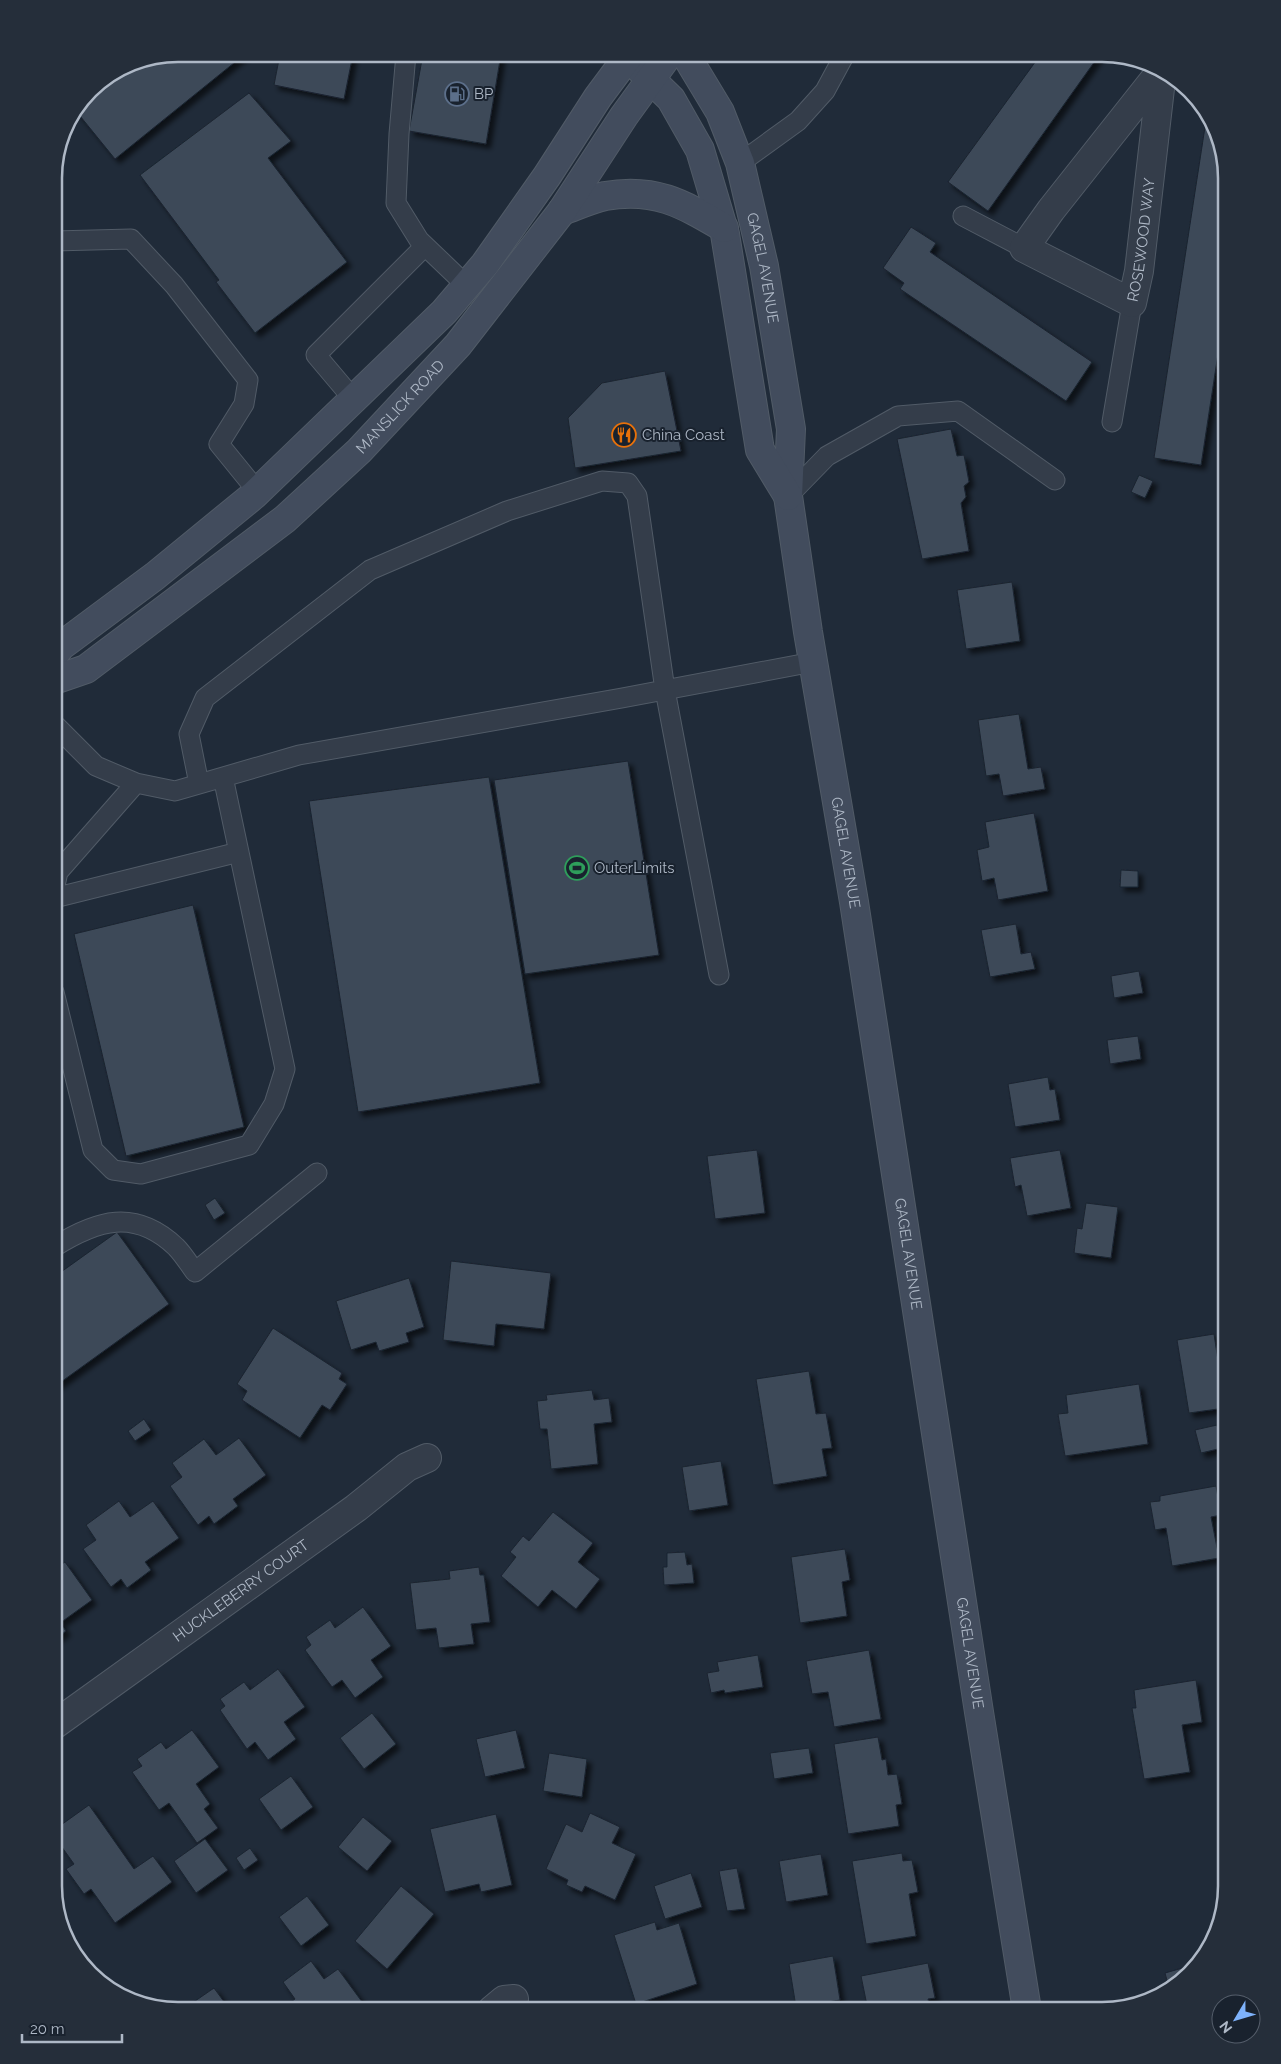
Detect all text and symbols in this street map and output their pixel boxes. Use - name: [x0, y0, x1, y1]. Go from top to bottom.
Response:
- fuel station icon: BP: [444, 81, 470, 107]
- place label: BP: [474, 85, 493, 103]
- street label: ROSEWOOD WAY: [1124, 177, 1159, 303]
- street label: GAGEL AVENUE: [743, 211, 782, 325]
- street label: MANSLICK ROAD: [352, 356, 449, 457]
- restaurant icon: China Coast: [611, 422, 637, 448]
- place label: China Coast: [642, 426, 725, 444]
- street label: GAGEL AVENUE: [827, 796, 864, 910]
- sports icon: OuterLimits: [564, 855, 590, 881]
- place label: OuterLimits: [594, 859, 674, 877]
- street label: GAGEL AVENUE: [891, 1197, 926, 1311]
- street label: HUCKLEBERRY COURT: [169, 1536, 312, 1646]
- street label: GAGEL AVENUE: [952, 1596, 987, 1710]
- north arrow: [1211, 1994, 1261, 2044]
- scale bar: [22, 2012, 122, 2044]
- text: N: [1216, 2018, 1235, 2036]
- text: 20 m: [30, 2020, 65, 2038]

